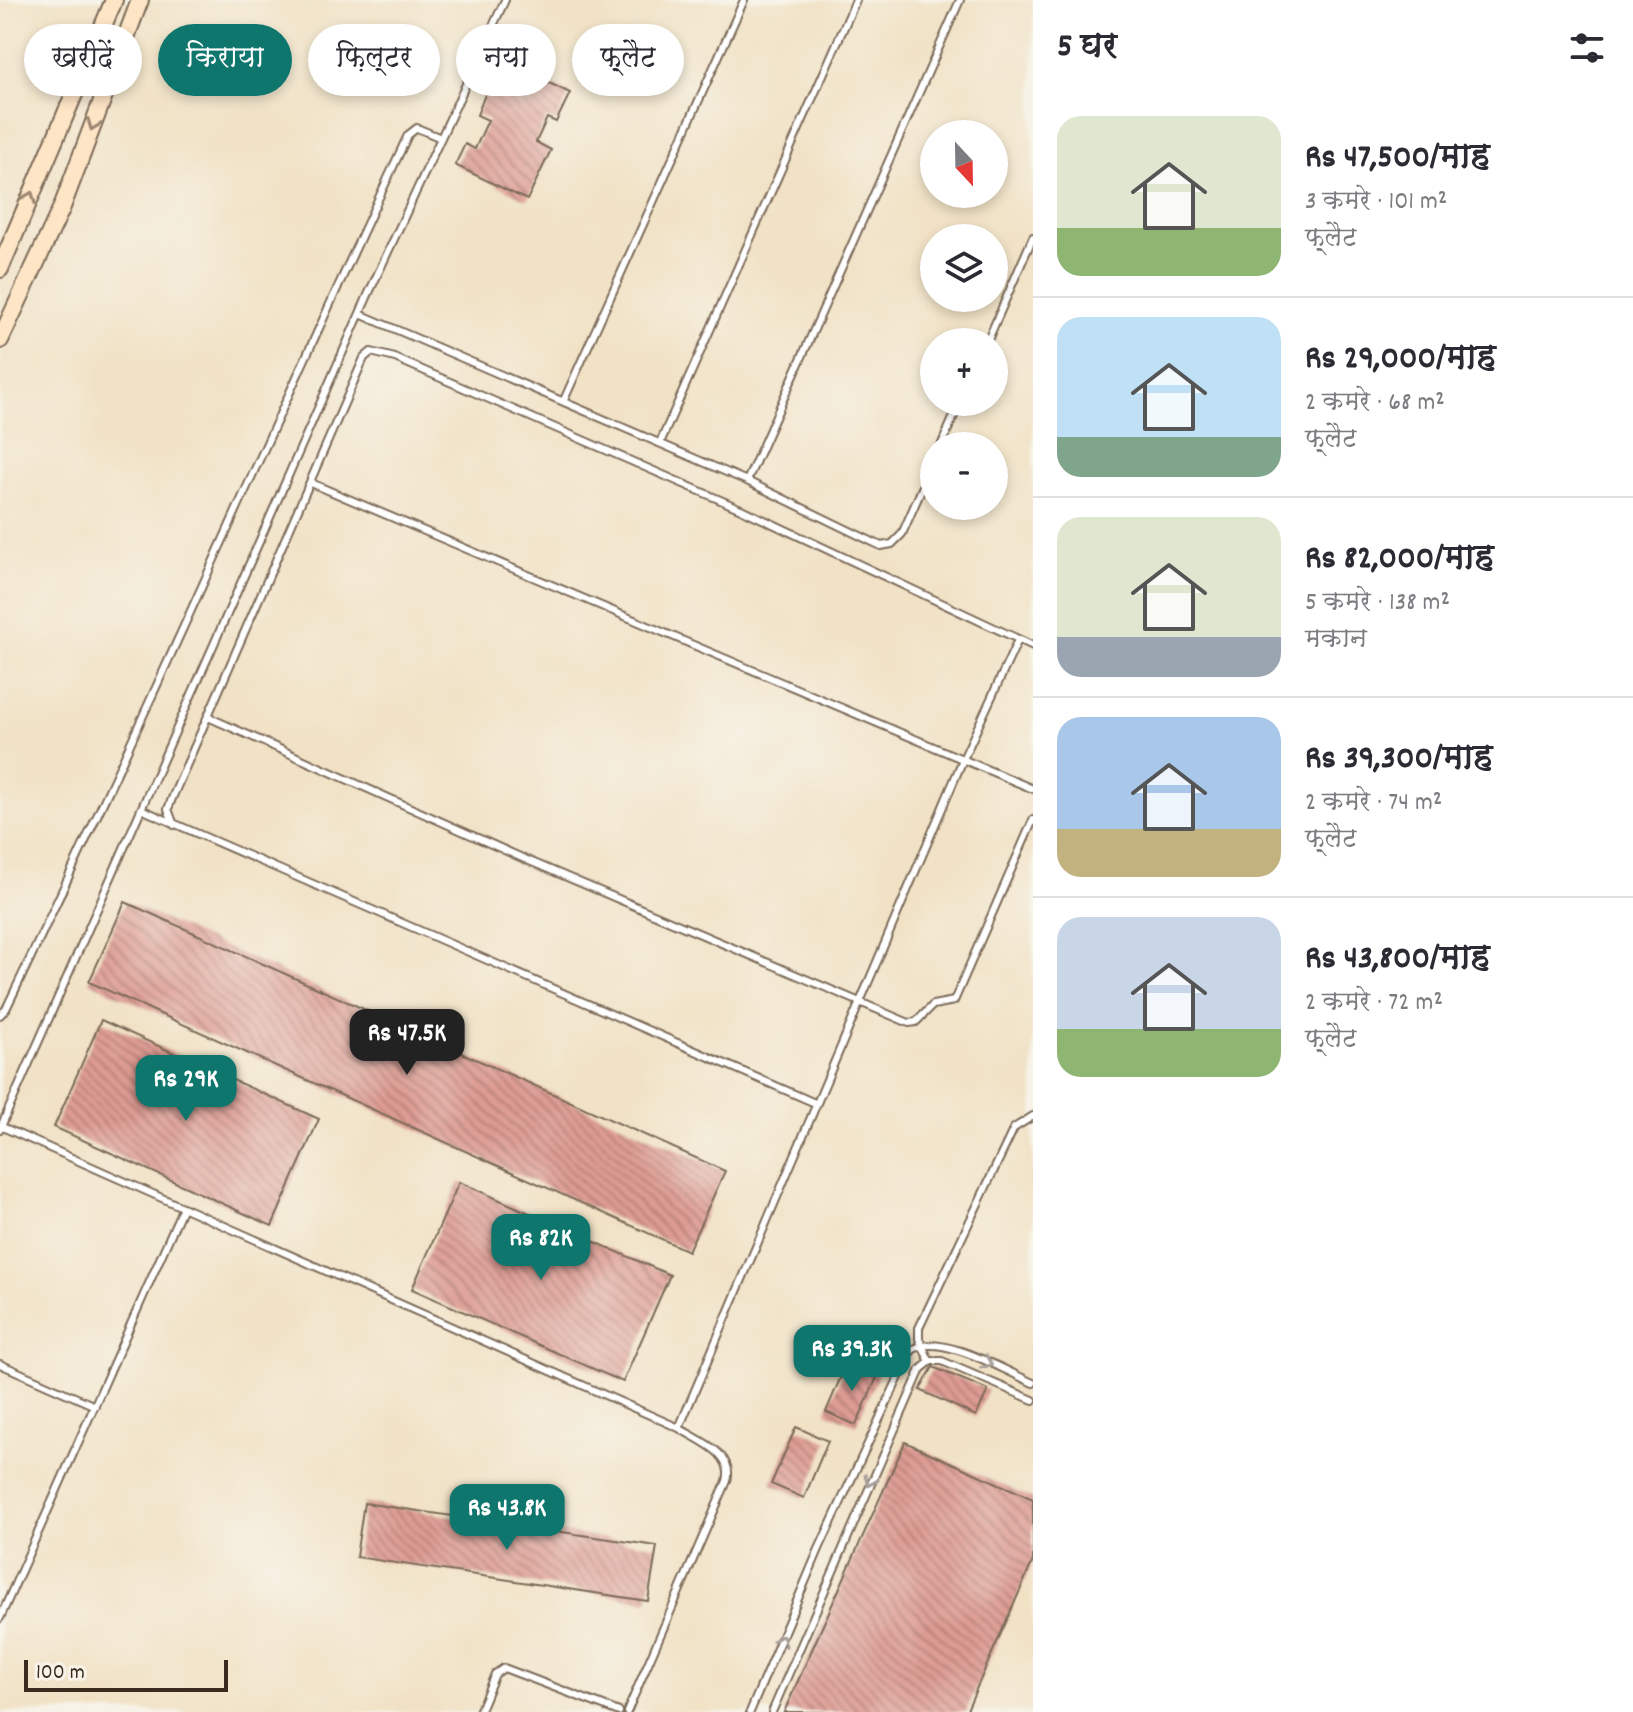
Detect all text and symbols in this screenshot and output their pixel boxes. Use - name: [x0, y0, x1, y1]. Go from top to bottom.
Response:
- chip: खरीदें: [24, 24, 142, 96]
- chip: किराया: [158, 24, 292, 96]
- chip: फ़िल्टर: [308, 24, 440, 96]
- chip: नया: [456, 24, 556, 96]
- chip: फ़्लैट: [572, 24, 684, 96]
- text: 5 घर: [1057, 24, 1117, 73]
- icon: filters: [1565, 26, 1609, 70]
- one-way arrow: [86, 117, 103, 131]
- north arrow: [920, 120, 1008, 208]
- map controls: [920, 120, 1008, 520]
- text: Rs 47,500/माह: [1305, 135, 1490, 184]
- icon: home: [1121, 148, 1217, 244]
- text: 3 कमरे · 101 m²: [1305, 184, 1447, 221]
- one-way arrow: [21, 191, 37, 205]
- text: फ़्लैट: [1305, 221, 1357, 258]
- button: layers: [920, 224, 1008, 312]
- button: +: [920, 328, 1008, 416]
- text: Rs 29,000/माह: [1305, 336, 1496, 385]
- icon: home: [1121, 349, 1217, 445]
- text: 2 कमरे · 68 m²: [1305, 385, 1445, 422]
- text: फ़्लैट: [1305, 422, 1357, 459]
- button: −: [920, 432, 1008, 520]
- text: Rs 82,000/माह: [1305, 536, 1494, 585]
- icon: home: [1121, 549, 1217, 645]
- text: 5 कमरे · 138 m²: [1305, 585, 1450, 622]
- text: मकान: [1305, 622, 1367, 659]
- text: Rs 39,300/माह: [1305, 736, 1493, 785]
- icon: home: [1121, 749, 1217, 845]
- text: 2 कमरे · 74 m²: [1305, 785, 1442, 822]
- text: फ़्लैट: [1305, 822, 1357, 859]
- text: Rs 43,800/माह: [1305, 936, 1490, 985]
- icon: home: [1121, 949, 1217, 1045]
- text: 2 कमरे · 72 m²: [1305, 985, 1443, 1022]
- pin: Rs 47.5K: [324, 1009, 490, 1077]
- text: Rs 47.5K: [368, 1016, 446, 1053]
- text: फ़्लैट: [1305, 1022, 1357, 1059]
- pin: Rs 29K: [121, 1055, 251, 1123]
- text: Rs 29K: [154, 1062, 218, 1099]
- pin: Rs 82K: [476, 1214, 606, 1282]
- text: Rs 82K: [509, 1221, 573, 1258]
- pin: Rs 39.3K: [769, 1325, 935, 1393]
- text: Rs 39.3K: [812, 1332, 892, 1369]
- one-way arrow: [979, 1354, 994, 1370]
- one-way arrow: [864, 1473, 880, 1487]
- pin: Rs 43.8K: [424, 1484, 590, 1552]
- text: Rs 43.8K: [468, 1491, 546, 1528]
- one-way arrow: [771, 1634, 788, 1648]
- scale bar: [24, 1656, 228, 1692]
- text: 100 m: [36, 1658, 85, 1689]

